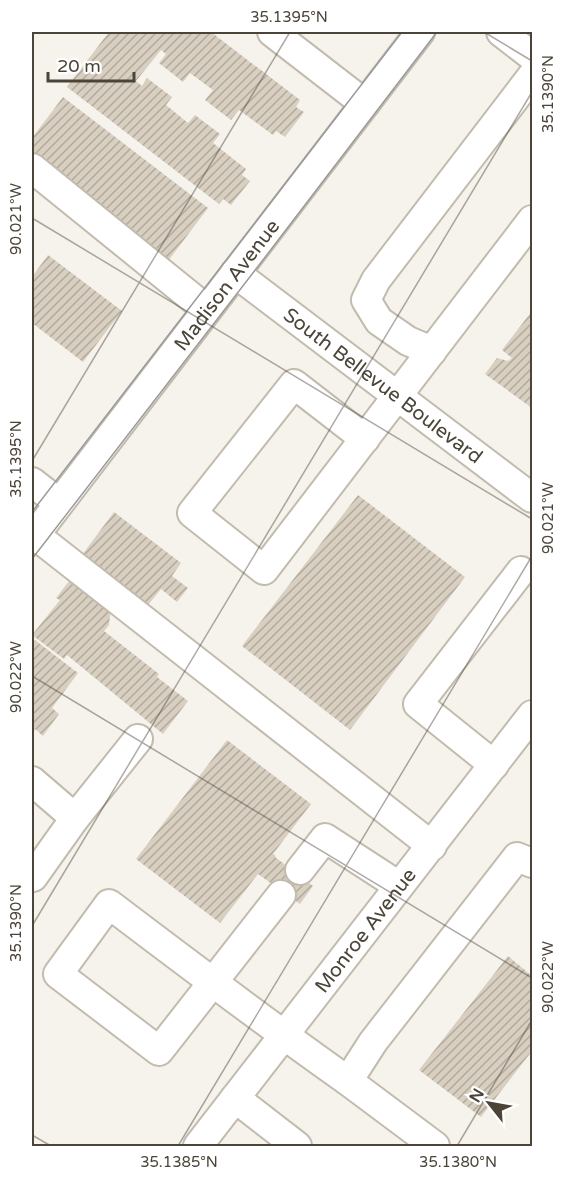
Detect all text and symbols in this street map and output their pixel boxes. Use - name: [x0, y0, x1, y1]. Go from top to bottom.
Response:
- text: 35.1395°N: [250, 8, 328, 26]
- scale bar: [48, 45, 134, 83]
- text: 20 m: [57, 55, 101, 77]
- text: 35.1390°N: [539, 55, 557, 133]
- text: 90.021°W: [7, 183, 25, 255]
- street label: Madison Avenue: [169, 215, 285, 356]
- street label: South Bellevue Boulevard: [278, 303, 487, 469]
- text: 35.1395°N: [7, 420, 25, 498]
- text: 90.021°W: [539, 482, 557, 554]
- text: 90.022°W: [7, 641, 25, 713]
- street label: Monroe Avenue: [310, 864, 422, 998]
- text: 35.1390°N: [7, 884, 25, 962]
- text: 90.022°W: [539, 941, 557, 1013]
- north arrow: [459, 1073, 519, 1133]
- text: N: [465, 1085, 489, 1106]
- text: 35.1385°N: [140, 1153, 218, 1171]
- text: 35.1380°N: [419, 1153, 497, 1171]

